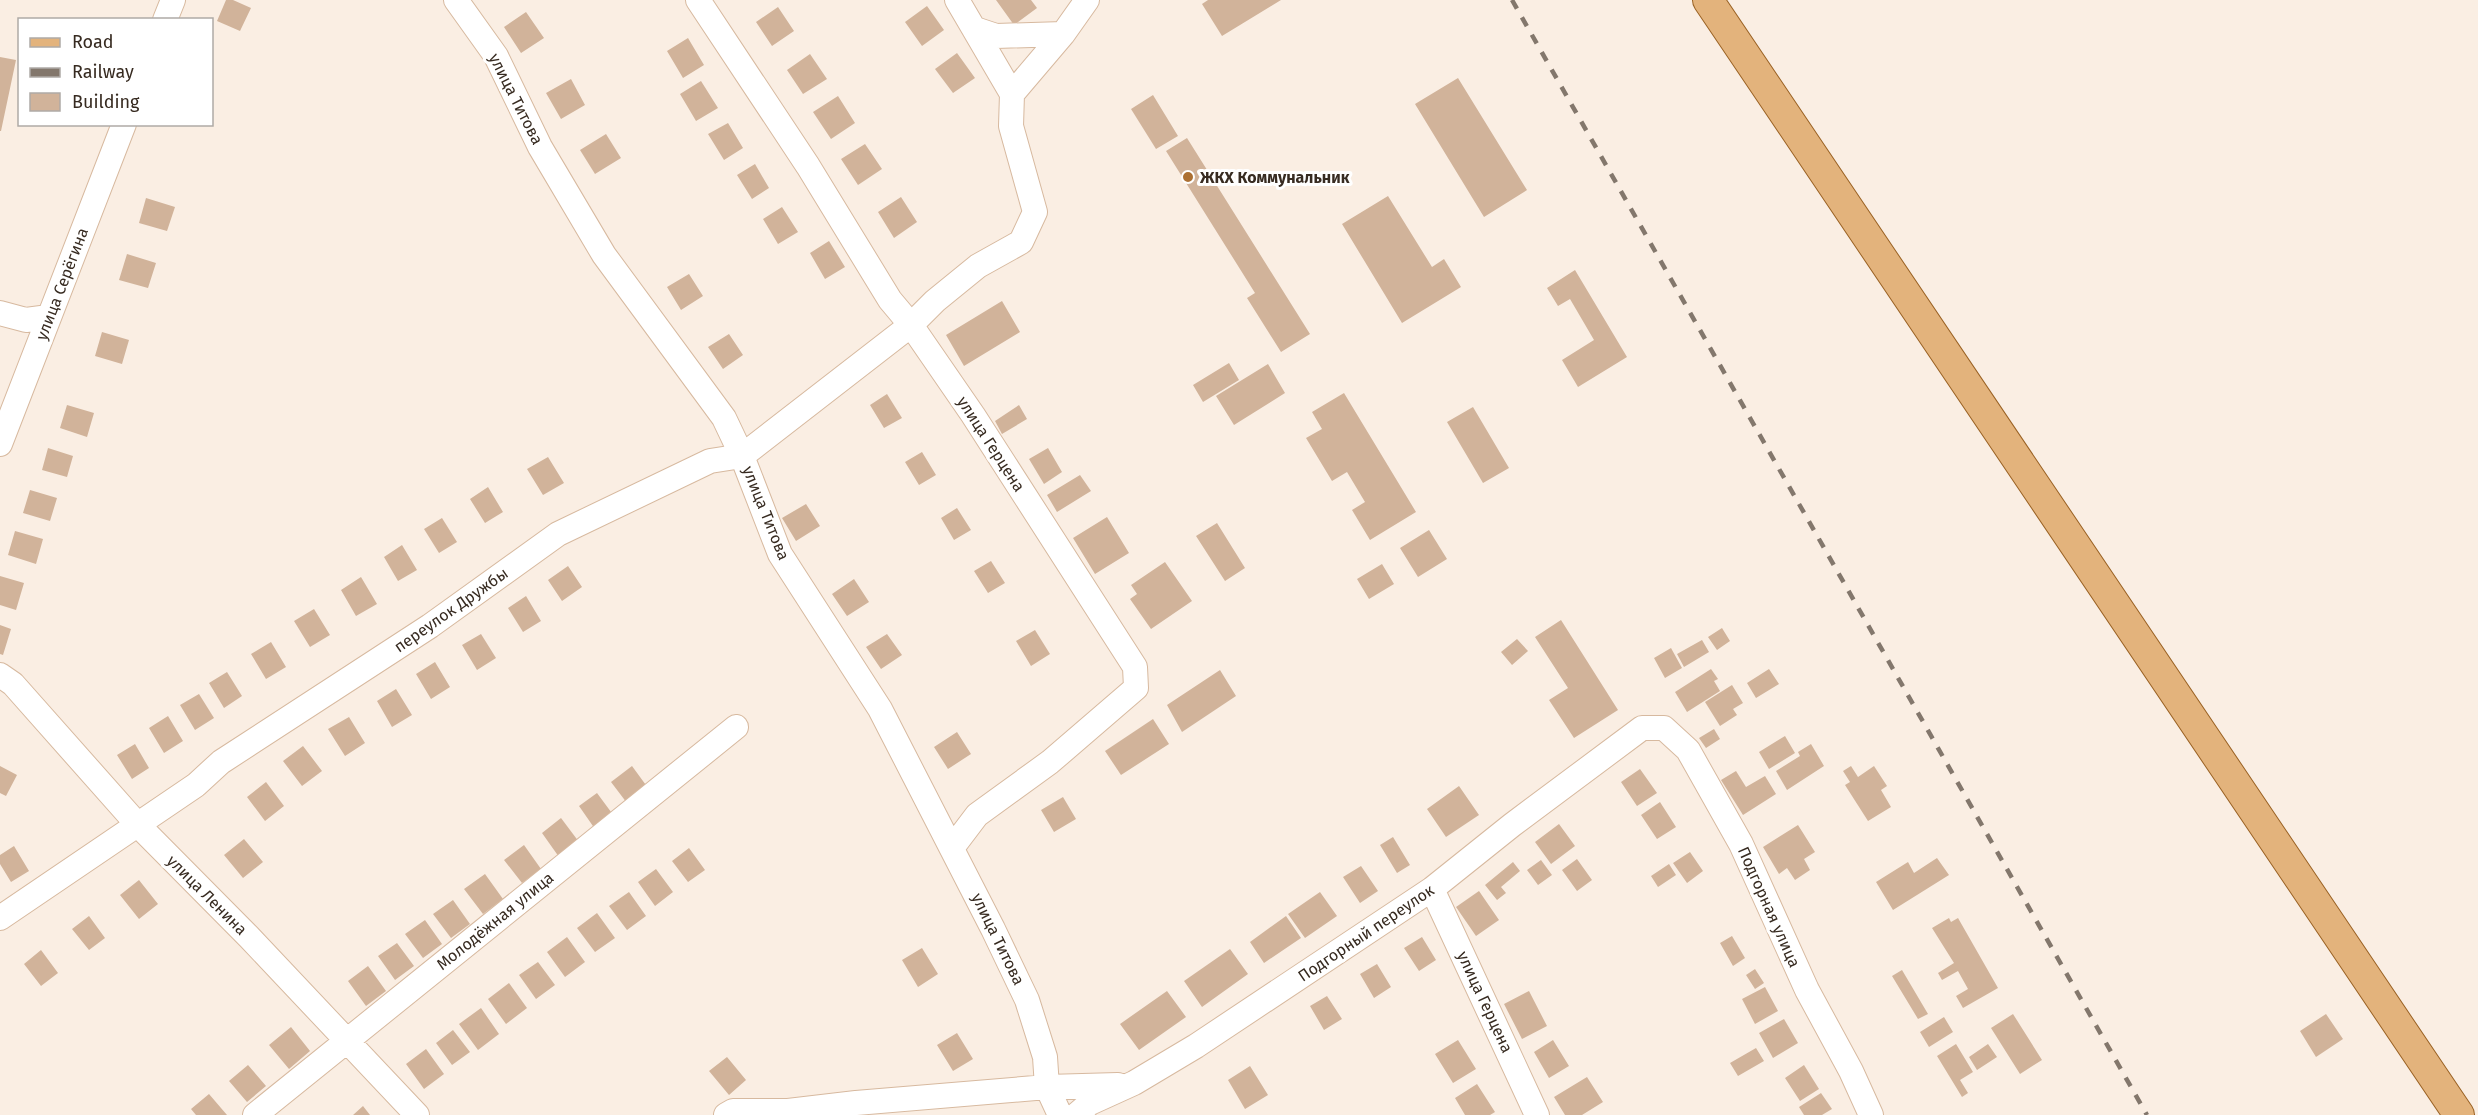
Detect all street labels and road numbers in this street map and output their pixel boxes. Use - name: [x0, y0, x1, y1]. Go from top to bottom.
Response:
- street label: улица Титова: [485, 50, 547, 148]
- street label: улица Серёгина: [32, 225, 92, 343]
- street label: улица Герцена: [953, 393, 1029, 495]
- street label: улица Титова: [738, 463, 794, 563]
- street label: переулок Дружбы: [390, 564, 512, 656]
- street label: Подгорная улица: [1734, 844, 1804, 970]
- street label: улица Ленина: [163, 851, 251, 939]
- street label: Молодёжная улица: [433, 868, 557, 974]
- street label: Подгорный переулок: [1294, 880, 1438, 986]
- street label: улица Титова: [968, 890, 1028, 988]
- street label: улица Герцена: [1453, 948, 1517, 1056]

